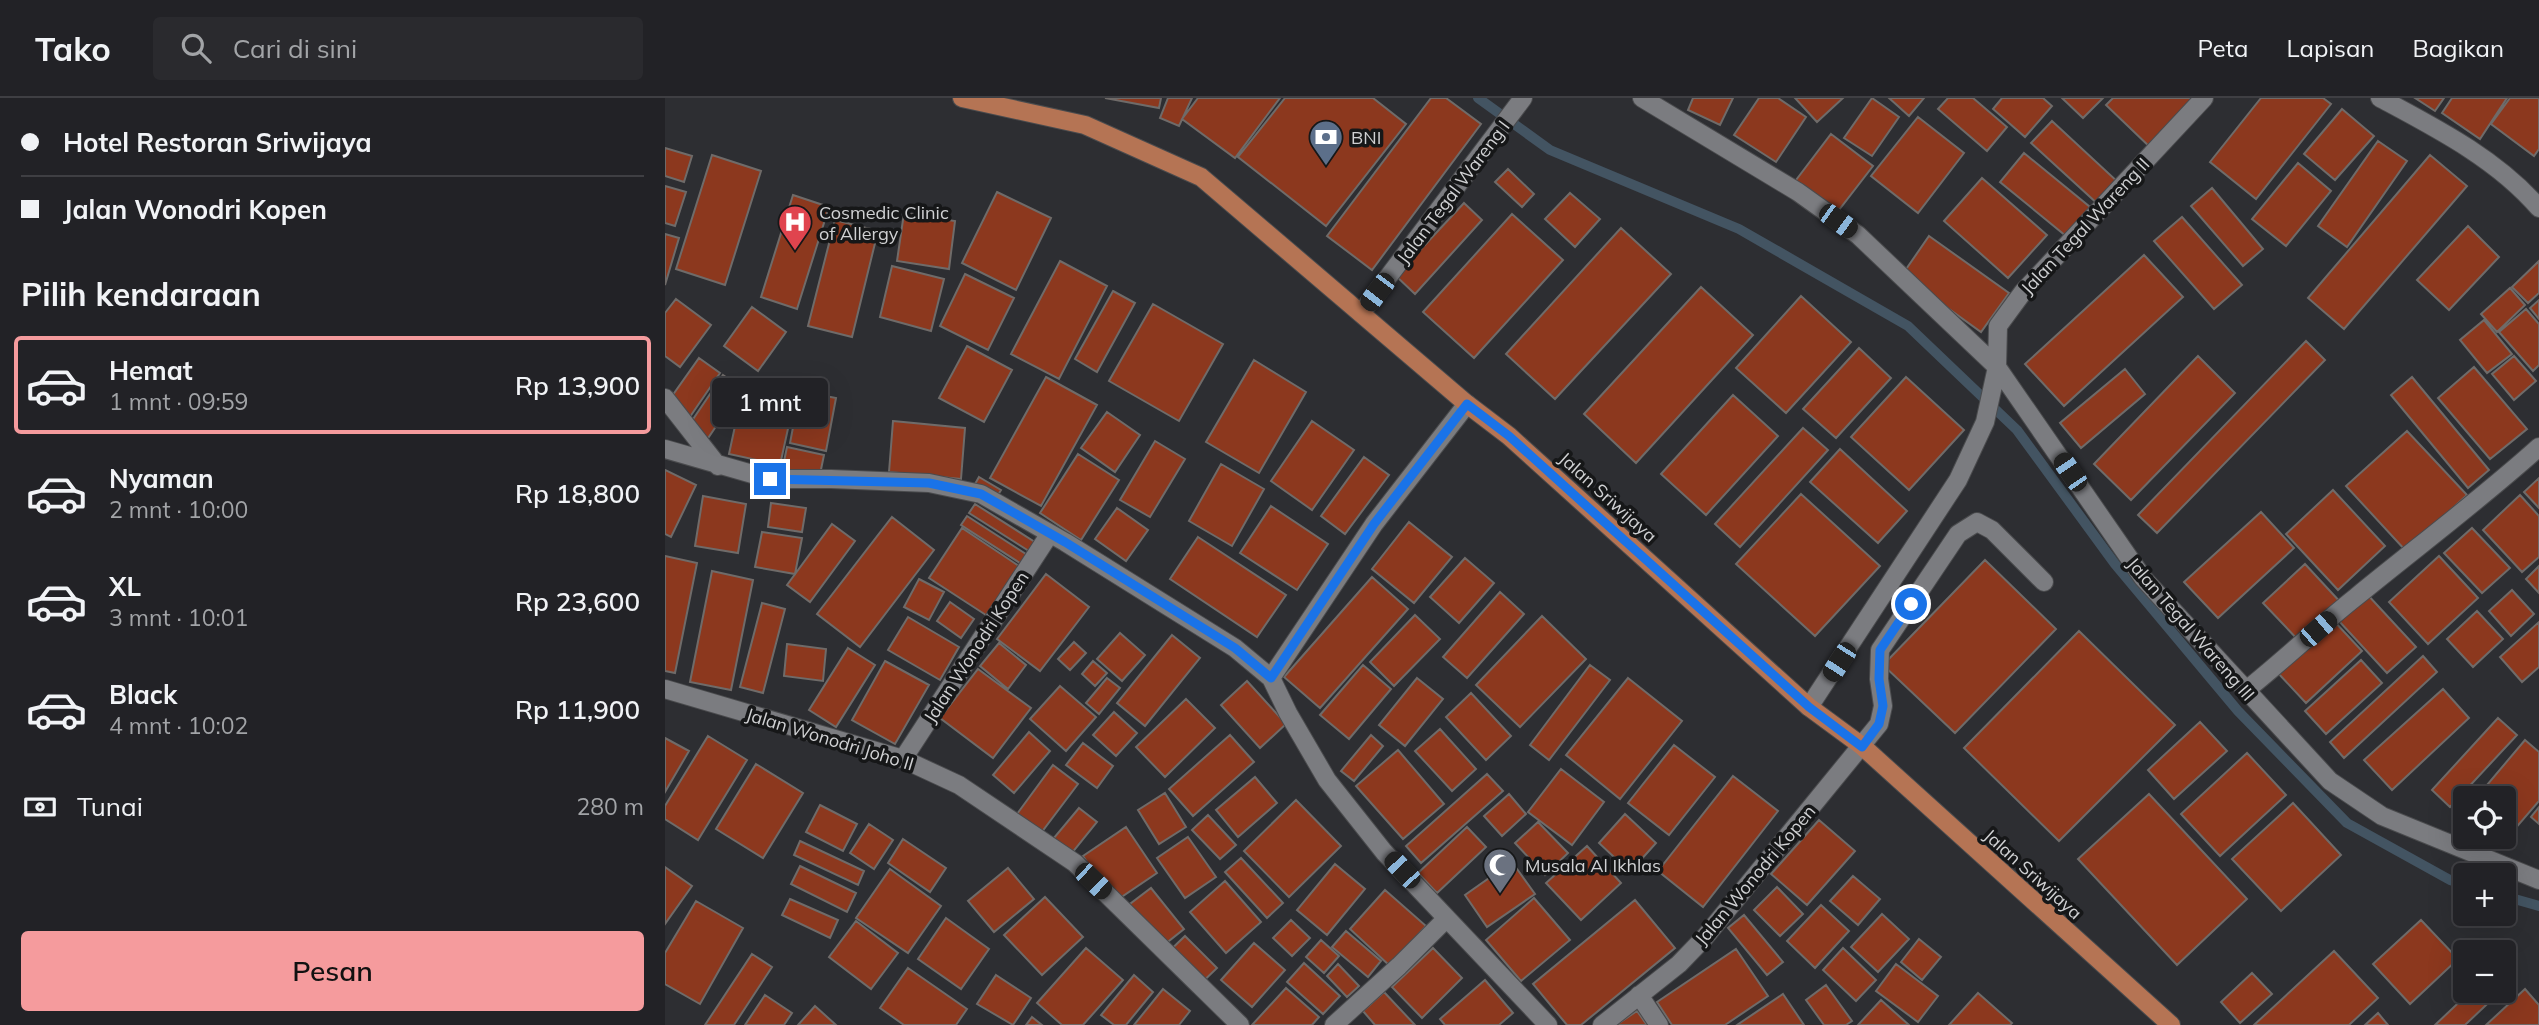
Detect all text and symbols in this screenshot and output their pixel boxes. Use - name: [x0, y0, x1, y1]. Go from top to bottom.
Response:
- search box: [153, 17, 643, 80]
- text: Tako: [35, 28, 111, 69]
- icon: search: [177, 29, 215, 67]
- text: Cari di sini: [233, 32, 357, 65]
- text: Peta: [2197, 33, 2248, 63]
- text: Lapisan: [2286, 33, 2374, 63]
- text: Bagikan: [2412, 33, 2504, 63]
- street label: Jalan Tegal Wareng I: [1392, 116, 1514, 268]
- bank icon: BNI: [1307, 118, 1345, 167]
- text: Hotel Restoran Sriwijaya: [63, 126, 372, 159]
- place label: BNI: [1351, 126, 1381, 149]
- street label: Jalan Tegal Wareng II: [2016, 153, 2154, 299]
- text: Jalan Wonodri Kopen: [63, 193, 327, 226]
- car: [1815, 200, 1862, 242]
- place label: Cosmedic Clinic of Allergy: [819, 201, 949, 245]
- hospital icon: Cosmedic Clinic of Allergy: [776, 203, 814, 252]
- car: [1356, 269, 1399, 315]
- text: Pilih kendaraan: [21, 274, 261, 314]
- icon: car: [25, 354, 88, 417]
- text: Hemat: [109, 354, 193, 387]
- text: Rp 13,900: [515, 369, 640, 402]
- callout: 1 mnt: [712, 378, 828, 426]
- text: 1 mnt · 09:59: [109, 387, 248, 416]
- text: 1 mnt: [739, 388, 801, 417]
- street label: Jalan Sriwijaya: [1554, 447, 1662, 547]
- car: [2050, 449, 2091, 495]
- icon: car: [25, 462, 88, 525]
- text: Nyaman: [109, 462, 214, 495]
- route end: [754, 463, 786, 495]
- text: Rp 18,800: [515, 477, 640, 510]
- text: 2 mnt · 10:00: [109, 495, 248, 524]
- street label: Jalan Tegal Wareng III: [2122, 552, 2260, 706]
- street label: Jalan Wonodri Kopen: [918, 567, 1034, 727]
- icon: car: [25, 570, 88, 633]
- text: XL: [109, 570, 141, 603]
- text: Rp 23,600: [515, 585, 640, 618]
- route start: [1895, 588, 1927, 620]
- text: 3 mnt · 10:01: [109, 603, 248, 632]
- car: [2296, 607, 2341, 651]
- car: [1819, 639, 1860, 685]
- icon: car: [25, 678, 88, 741]
- text: Black: [109, 678, 177, 711]
- text: Rp 11,900: [515, 693, 640, 726]
- street label: Jalan Wonodri Joho II: [743, 702, 917, 776]
- text: 4 mnt · 10:02: [109, 711, 248, 740]
- map controls: [2453, 786, 2516, 1003]
- button: locate: [2453, 786, 2516, 849]
- icon: cash: [21, 788, 59, 826]
- text: Tunai: [77, 790, 143, 823]
- text: 280 m: [576, 792, 644, 821]
- street label: Jalan Wonodri Kopen: [1690, 800, 1820, 950]
- street label: Jalan Sriwijaya: [1979, 824, 2087, 924]
- mosque icon: Musala Al Ikhlas: [1481, 846, 1519, 895]
- car: [1380, 847, 1425, 893]
- place label: Musala Al Ikhlas: [1525, 854, 1661, 877]
- car: [1071, 859, 1116, 903]
- button: +: [2453, 863, 2516, 926]
- button: Pesan: [21, 931, 644, 1011]
- button: −: [2453, 940, 2516, 1003]

